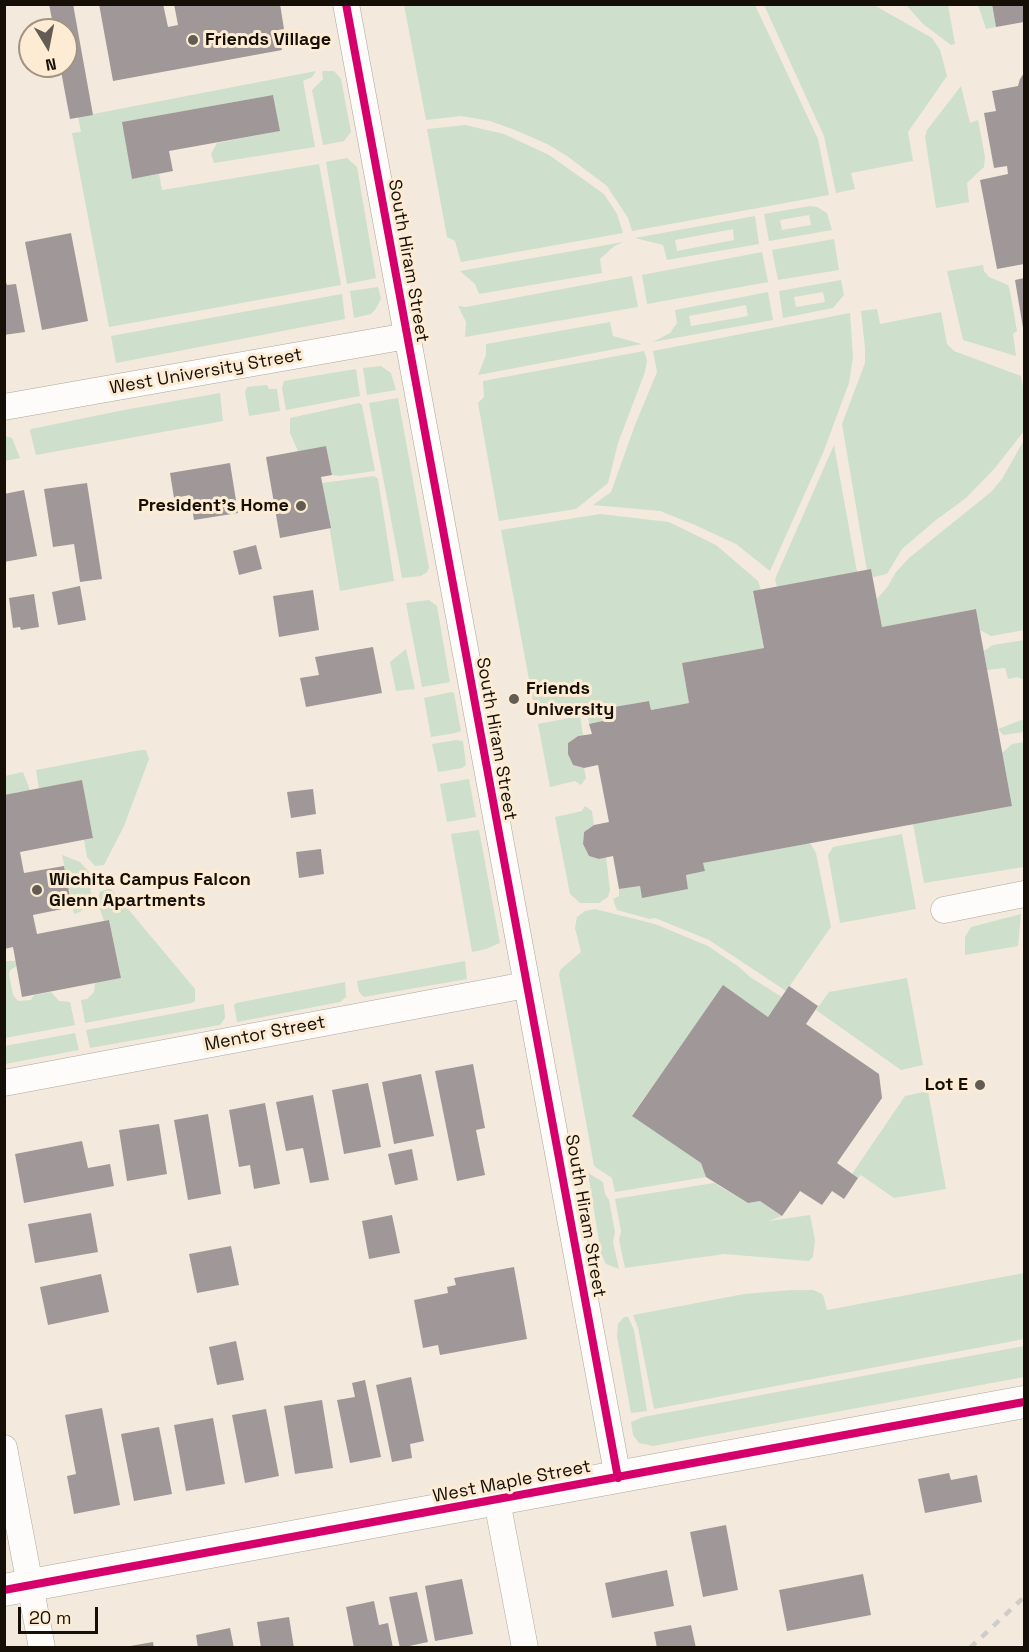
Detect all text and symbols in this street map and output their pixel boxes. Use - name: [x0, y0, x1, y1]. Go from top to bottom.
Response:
- north arrow: [18, 18, 78, 78]
- place label: Friends Village: [205, 29, 331, 51]
- marker: Friends Village: [186, 33, 200, 47]
- text: N: [44, 53, 58, 76]
- street label: South Hiram Street: [383, 178, 433, 344]
- street label: West University Street: [108, 344, 304, 400]
- place label: President's Home: [138, 495, 289, 517]
- marker: President's Home: [294, 499, 308, 513]
- street label: South Hiram Street: [471, 656, 521, 822]
- place label: Friends University: [526, 678, 614, 720]
- marker: Friends University: [507, 692, 521, 706]
- place label: Wichita Campus Falcon Glenn Apartments: [49, 869, 251, 912]
- marker: Wichita Campus Falcon Glenn Apartments: [30, 883, 44, 897]
- street label: Mentor Street: [203, 1012, 327, 1056]
- place label: Lot E: [925, 1074, 968, 1096]
- marker: Lot E: [973, 1078, 987, 1092]
- street label: South Hiram Street: [560, 1133, 610, 1299]
- street label: West Maple Street: [431, 1456, 593, 1508]
- scale bar: [21, 1595, 100, 1633]
- text: 20 m: [29, 1606, 72, 1629]

